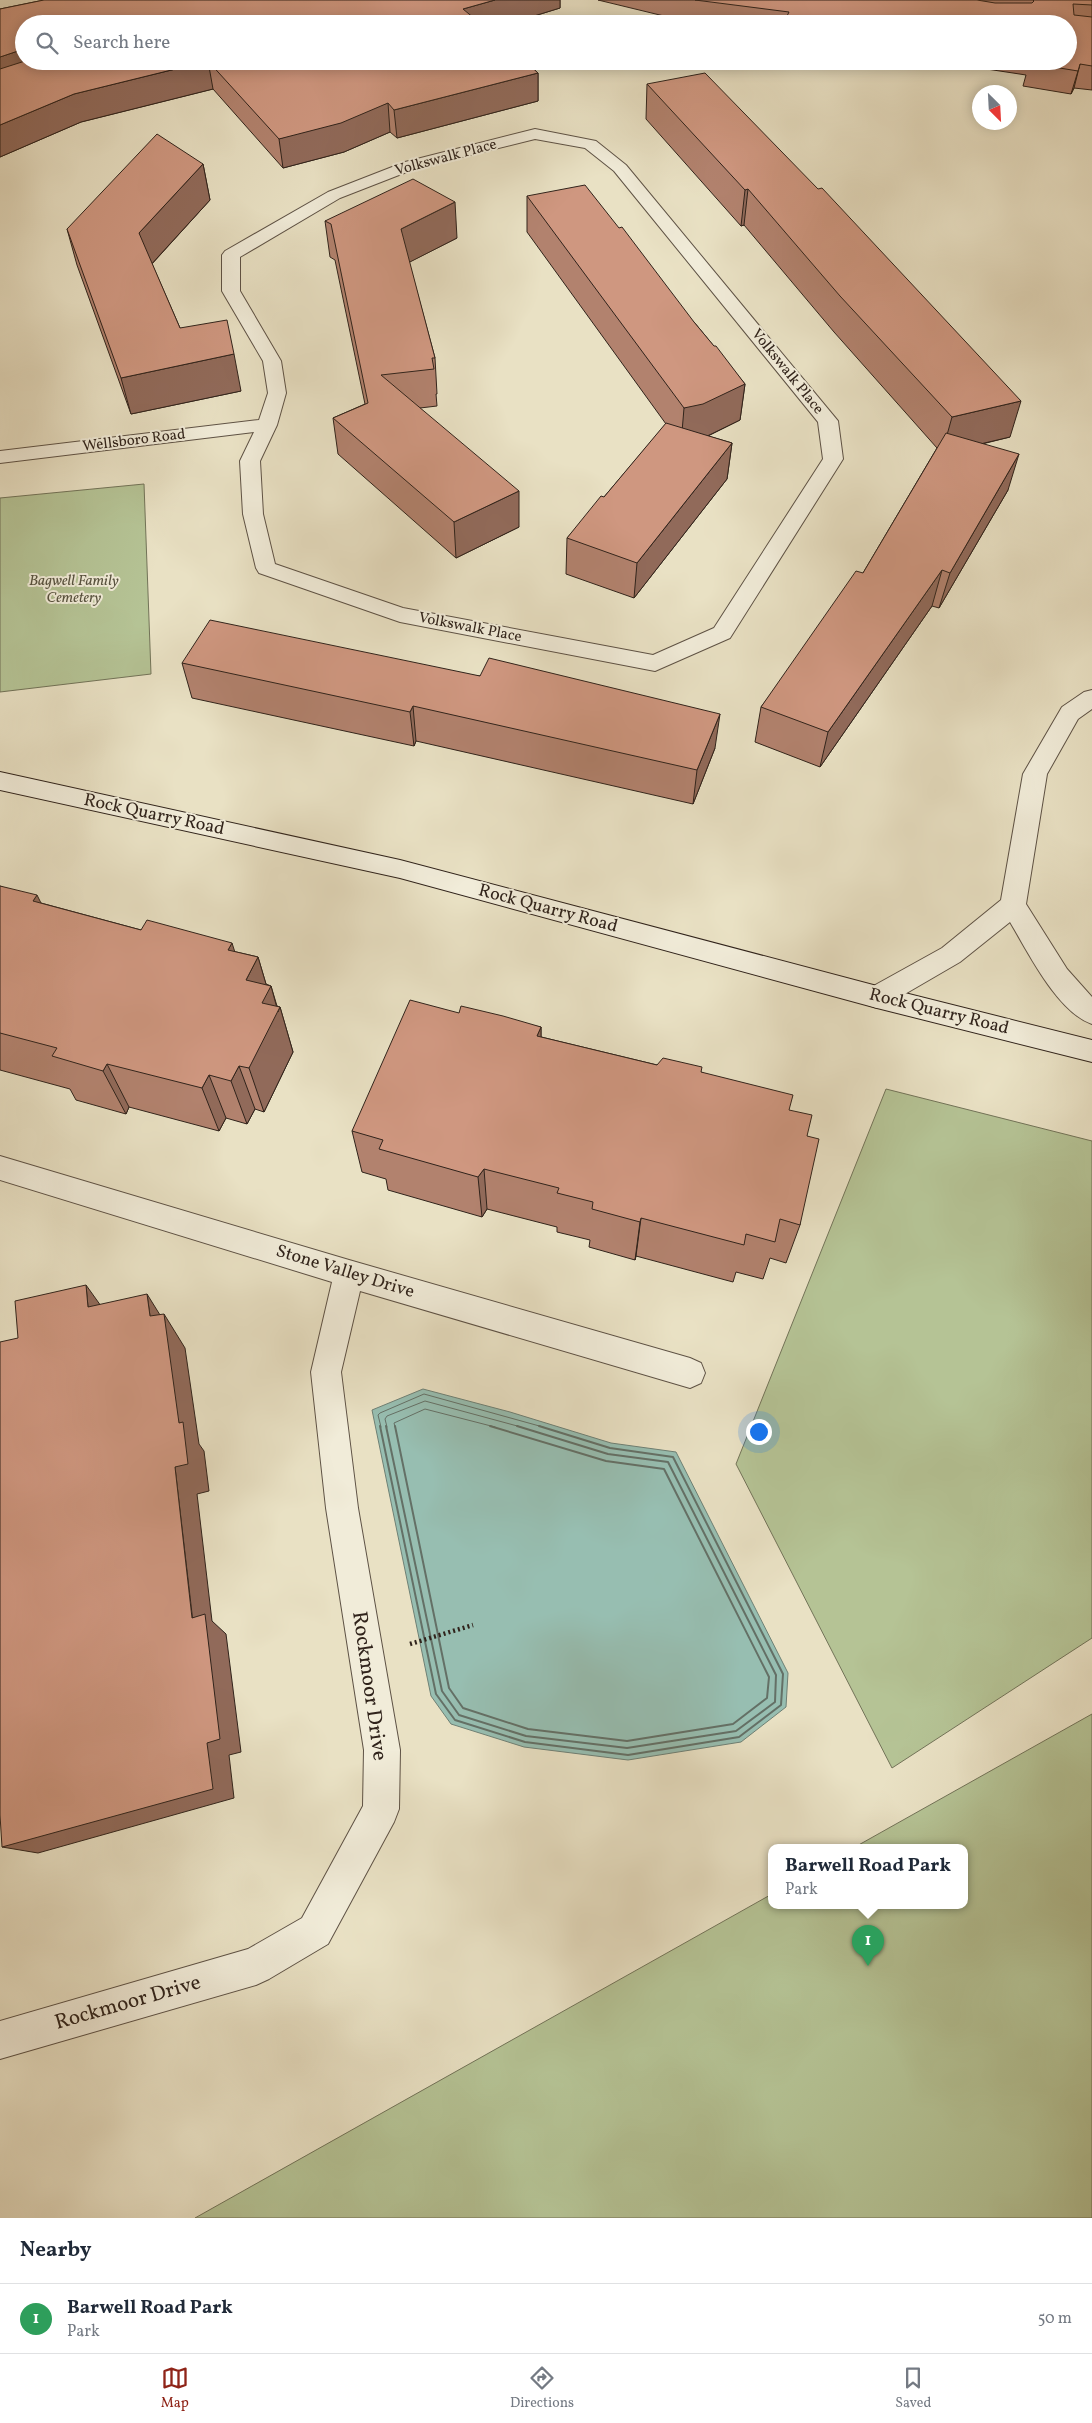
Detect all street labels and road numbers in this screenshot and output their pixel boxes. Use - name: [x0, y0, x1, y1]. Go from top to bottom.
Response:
- street label: Volkswalk Place: [393, 134, 499, 182]
- street label: Volkswalk Place: [746, 325, 828, 419]
- street label: Wellsboro Road: [81, 424, 187, 458]
- street label: Volkswalk Place: [417, 608, 523, 648]
- street label: Rock Quarry Road: [81, 788, 227, 842]
- street label: Rock Quarry Road: [476, 878, 620, 940]
- street label: Rock Quarry Road: [866, 983, 1012, 1041]
- street label: Stone Valley Drive: [273, 1239, 417, 1305]
- street label: Rockmoor Drive: [344, 1609, 394, 1763]
- street label: Rockmoor Drive: [52, 1968, 204, 2038]

